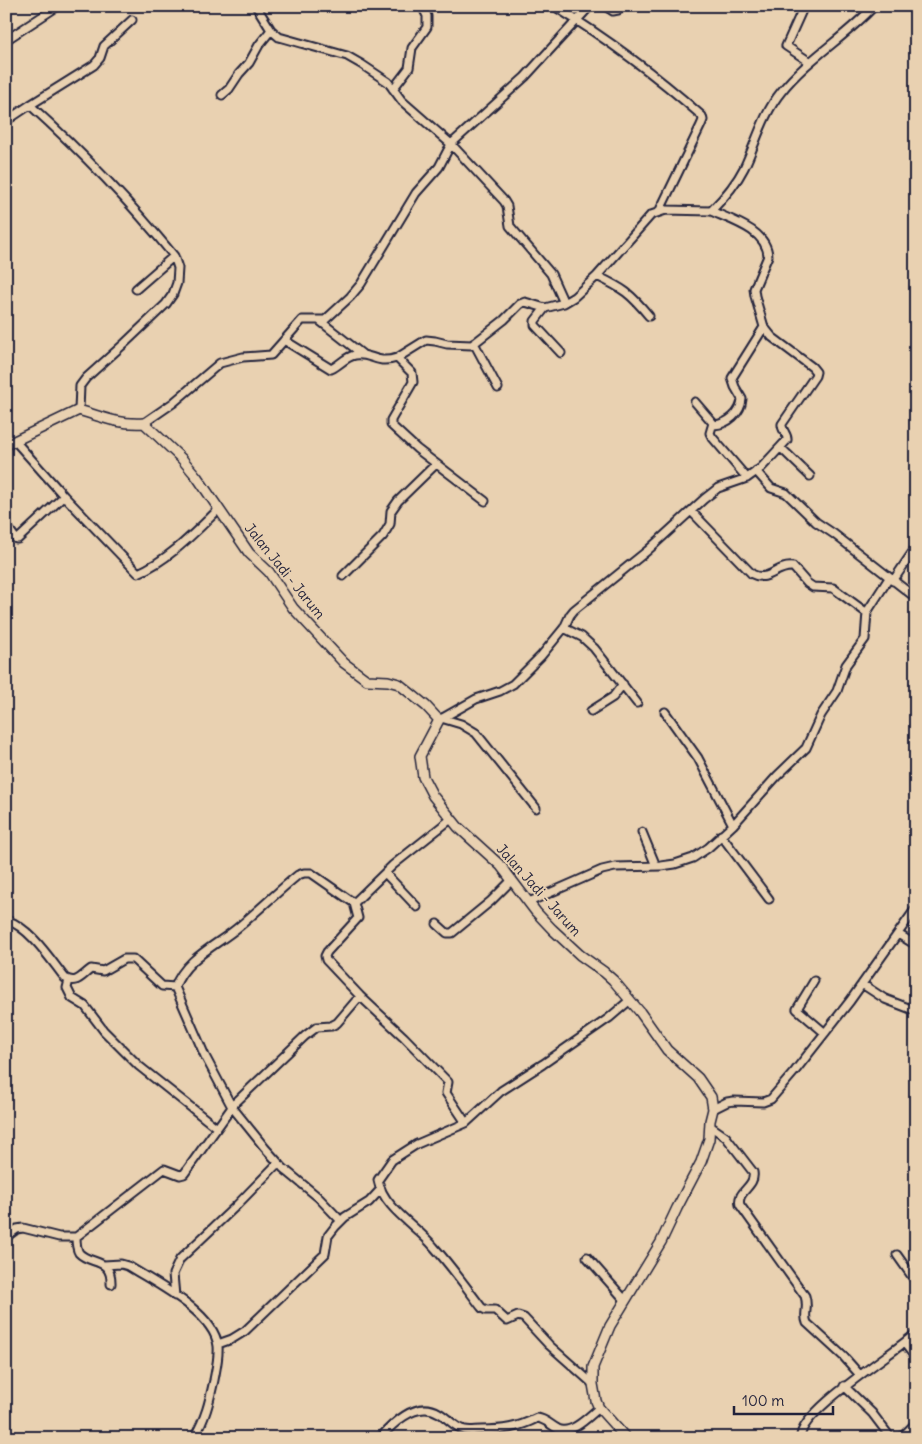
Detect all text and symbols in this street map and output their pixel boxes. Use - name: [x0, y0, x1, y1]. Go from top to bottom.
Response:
- street label: Jalan Jadi - Jarum: [241, 520, 329, 622]
- street label: Jalan Jadi - Jarum: [493, 840, 585, 940]
- scale bar: [734, 1384, 833, 1416]
- text: 100 m: [742, 1391, 784, 1410]

